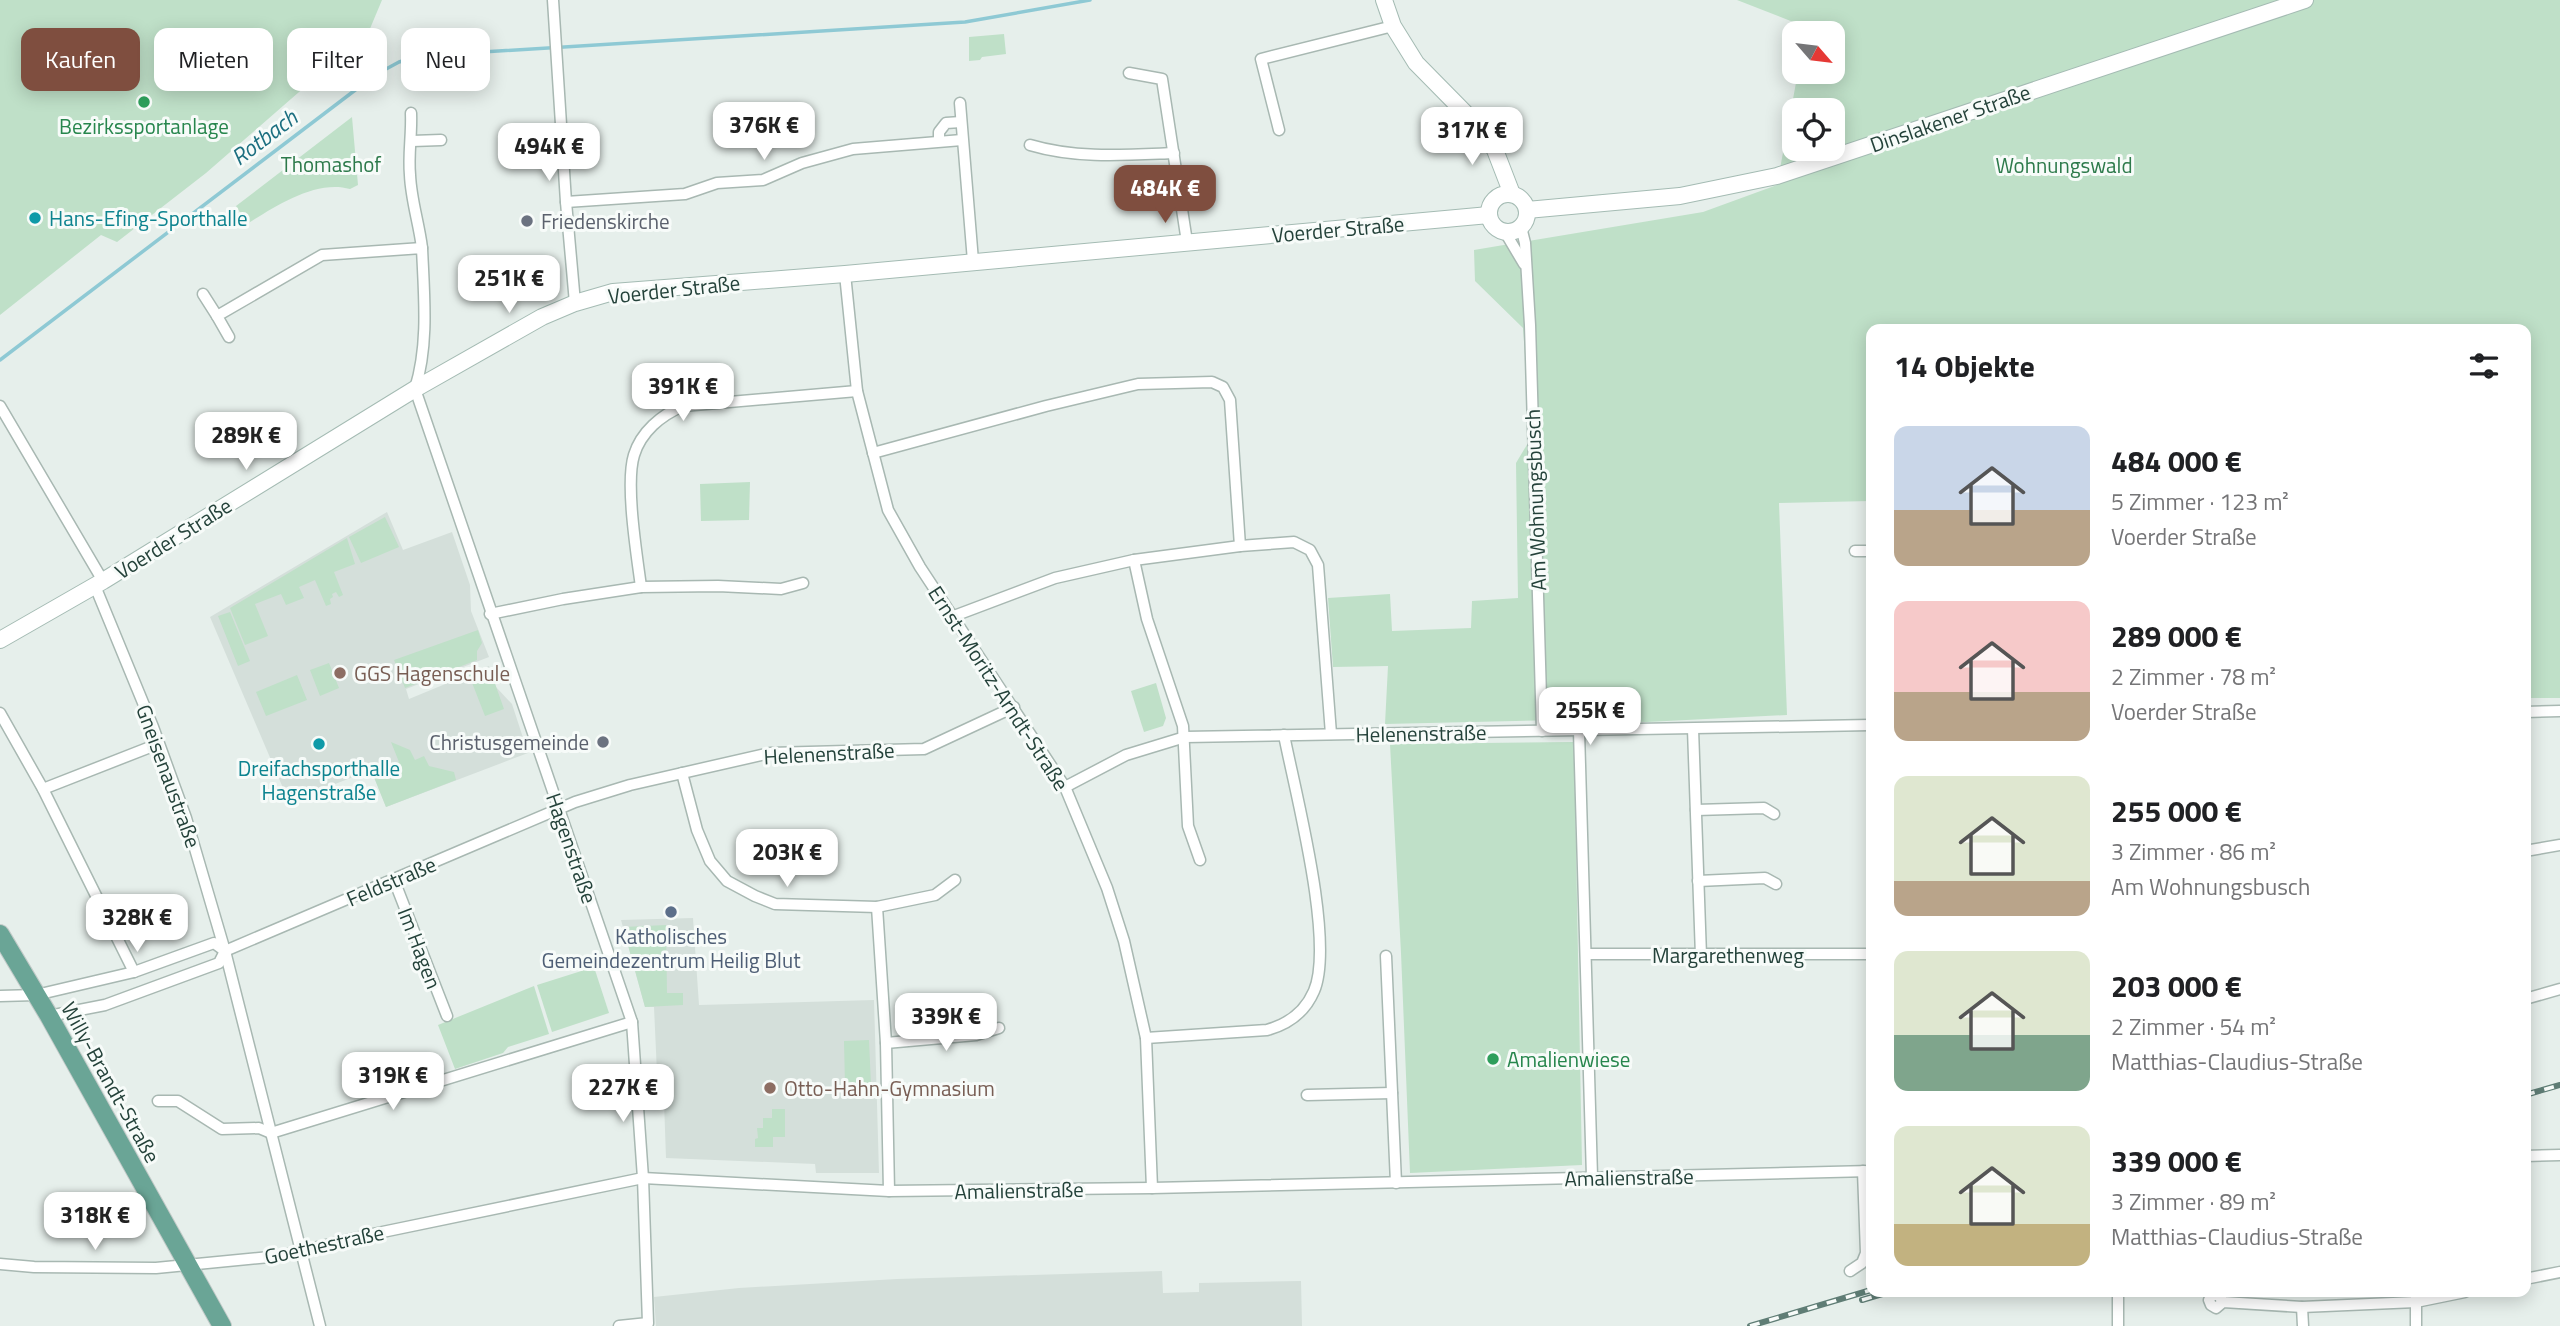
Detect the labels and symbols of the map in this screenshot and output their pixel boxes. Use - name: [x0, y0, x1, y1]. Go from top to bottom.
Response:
- north arrow: [1782, 21, 1844, 84]
- street label: Dinslakener Straße: [1865, 76, 2035, 160]
- marker: Bezirkssportanlage: [136, 94, 152, 110]
- water label: Rotbach: [223, 100, 305, 174]
- pin: 376K €: [707, 102, 821, 162]
- pin: 317K €: [1415, 108, 1529, 167]
- place label: Bezirkssportanlage: [59, 110, 229, 142]
- pin: 494K €: [492, 124, 606, 183]
- park label: Thomashof: [281, 148, 381, 180]
- park label: Wohnungswald: [1995, 149, 2133, 181]
- pin: 484K €: [1108, 166, 1222, 225]
- place label: Hans-Efing-Sporthalle: [49, 202, 248, 234]
- place label: Friedenskirche: [541, 205, 670, 237]
- street label: Voerder Straße: [1270, 207, 1406, 251]
- marker: Hans-Efing-Sporthalle: [27, 210, 43, 226]
- marker: Friedenskirche: [519, 213, 535, 229]
- pin: 251K €: [452, 256, 566, 315]
- street label: Voerder Straße: [606, 266, 742, 312]
- pin: 391K €: [626, 364, 740, 423]
- street label: Am Wohnungsbusch: [1516, 409, 1554, 591]
- pin: 289K €: [189, 412, 303, 472]
- street label: Voerder Straße: [108, 489, 238, 587]
- street label: Ernst-Moritz-Arndt-Straße: [921, 579, 1077, 797]
- place label: GGS Hagenschule: [354, 657, 510, 689]
- marker: GGS Hagenschule: [332, 665, 348, 681]
- pin: 255K €: [1533, 688, 1647, 747]
- street label: Gneisenaustraße: [128, 700, 210, 852]
- street label: Helenenstraße: [1355, 716, 1487, 750]
- place label: Christusgemeinde: [429, 726, 589, 758]
- marker: Christusgemeinde: [595, 734, 611, 750]
- street label: Helenenstraße: [763, 734, 895, 772]
- marker: Dreifachsporthalle Hagenstraße: [311, 736, 327, 752]
- place label: Dreifachsporthalle Hagenstraße: [238, 752, 400, 808]
- street label: Hagenstraße: [538, 788, 606, 908]
- pin: 203K €: [730, 830, 844, 889]
- street label: Feldstraße: [341, 848, 441, 914]
- pin: 328K €: [80, 894, 194, 954]
- street label: Im Hagen: [390, 903, 450, 993]
- marker: Katholisches Gemeindezentrum Heilig Blut: [663, 904, 679, 920]
- place label: Katholisches Gemeindezentrum Heilig Blut: [541, 920, 801, 976]
- street label: Margarethenweg: [1652, 939, 1804, 971]
- pin: 339K €: [889, 993, 1003, 1053]
- street label: Willy-Brandt-Straße: [53, 996, 169, 1168]
- place label: Amalienwiese: [1507, 1043, 1630, 1075]
- marker: Amalienwiese: [1485, 1051, 1501, 1067]
- pin: 319K €: [336, 1052, 450, 1112]
- pin: 227K €: [566, 1064, 680, 1124]
- place label: Otto-Hahn-Gymnasium: [784, 1072, 995, 1104]
- marker: Otto-Hahn-Gymnasium: [762, 1080, 778, 1096]
- street label: Amalienstraße: [1564, 1160, 1694, 1194]
- street label: Amalienstraße: [954, 1173, 1084, 1207]
- pin: 318K €: [38, 1192, 152, 1252]
- street label: Goethestraße: [261, 1216, 387, 1272]

